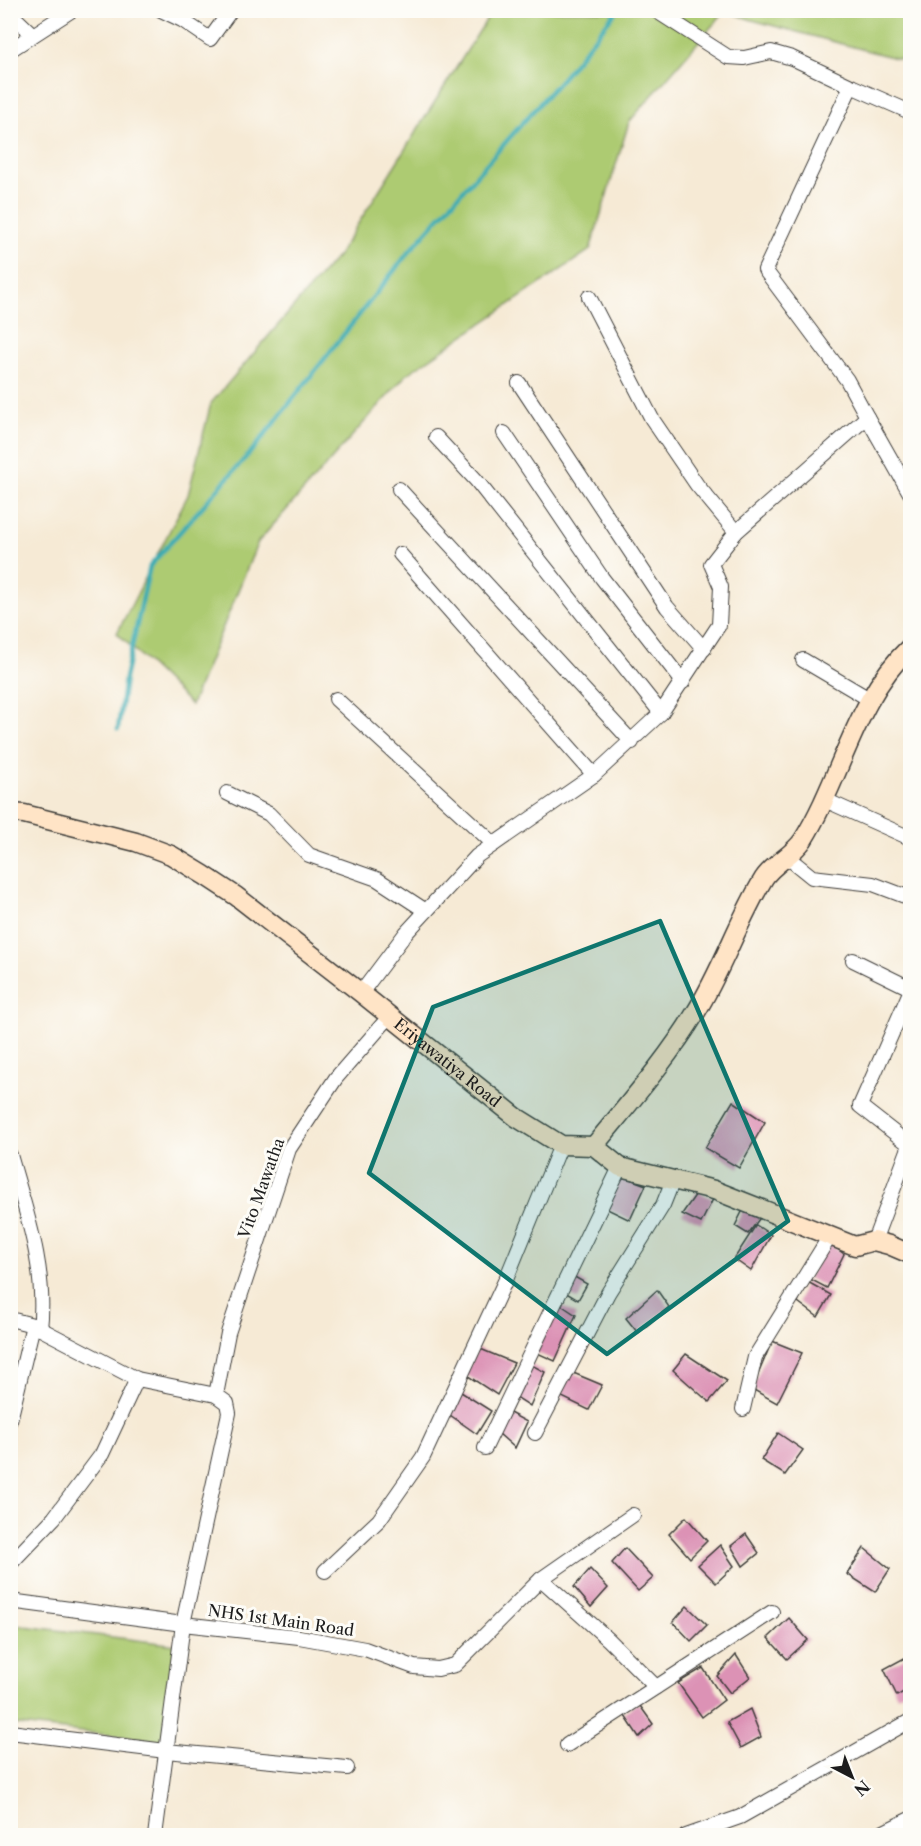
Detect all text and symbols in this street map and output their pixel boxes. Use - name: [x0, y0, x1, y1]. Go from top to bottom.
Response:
- street label: Eriyawatiya Road: [390, 1014, 505, 1111]
- street label: Vito Mawatha: [233, 1134, 289, 1242]
- street label: NHS 1st Main Road: [207, 1600, 356, 1640]
- north arrow: [822, 1747, 882, 1807]
- text: N: [850, 1776, 874, 1800]

